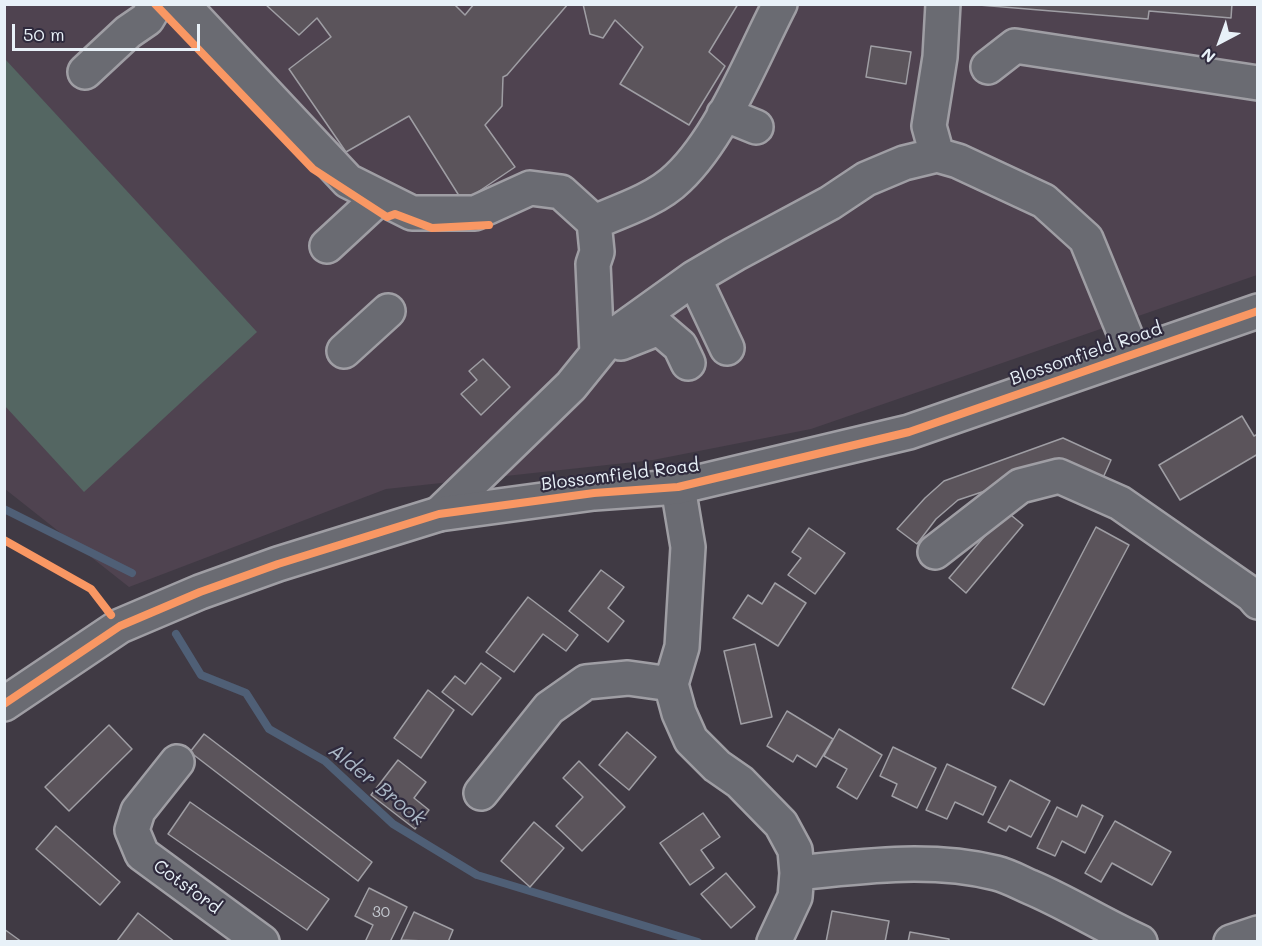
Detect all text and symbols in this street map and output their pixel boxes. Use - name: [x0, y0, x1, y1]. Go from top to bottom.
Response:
- scale bar: [15, 12, 202, 50]
- north arrow: [1190, 12, 1250, 72]
- text: 50 m: [23, 22, 65, 46]
- text: N: [1196, 44, 1219, 68]
- street label: Blossomfield Road: [1007, 318, 1165, 390]
- street label: Blossomfield Road: [540, 455, 700, 495]
- water label: Alder Brook: [324, 739, 430, 831]
- street label: Cotsford: [149, 855, 225, 919]
- house number: 30: [372, 903, 390, 921]

